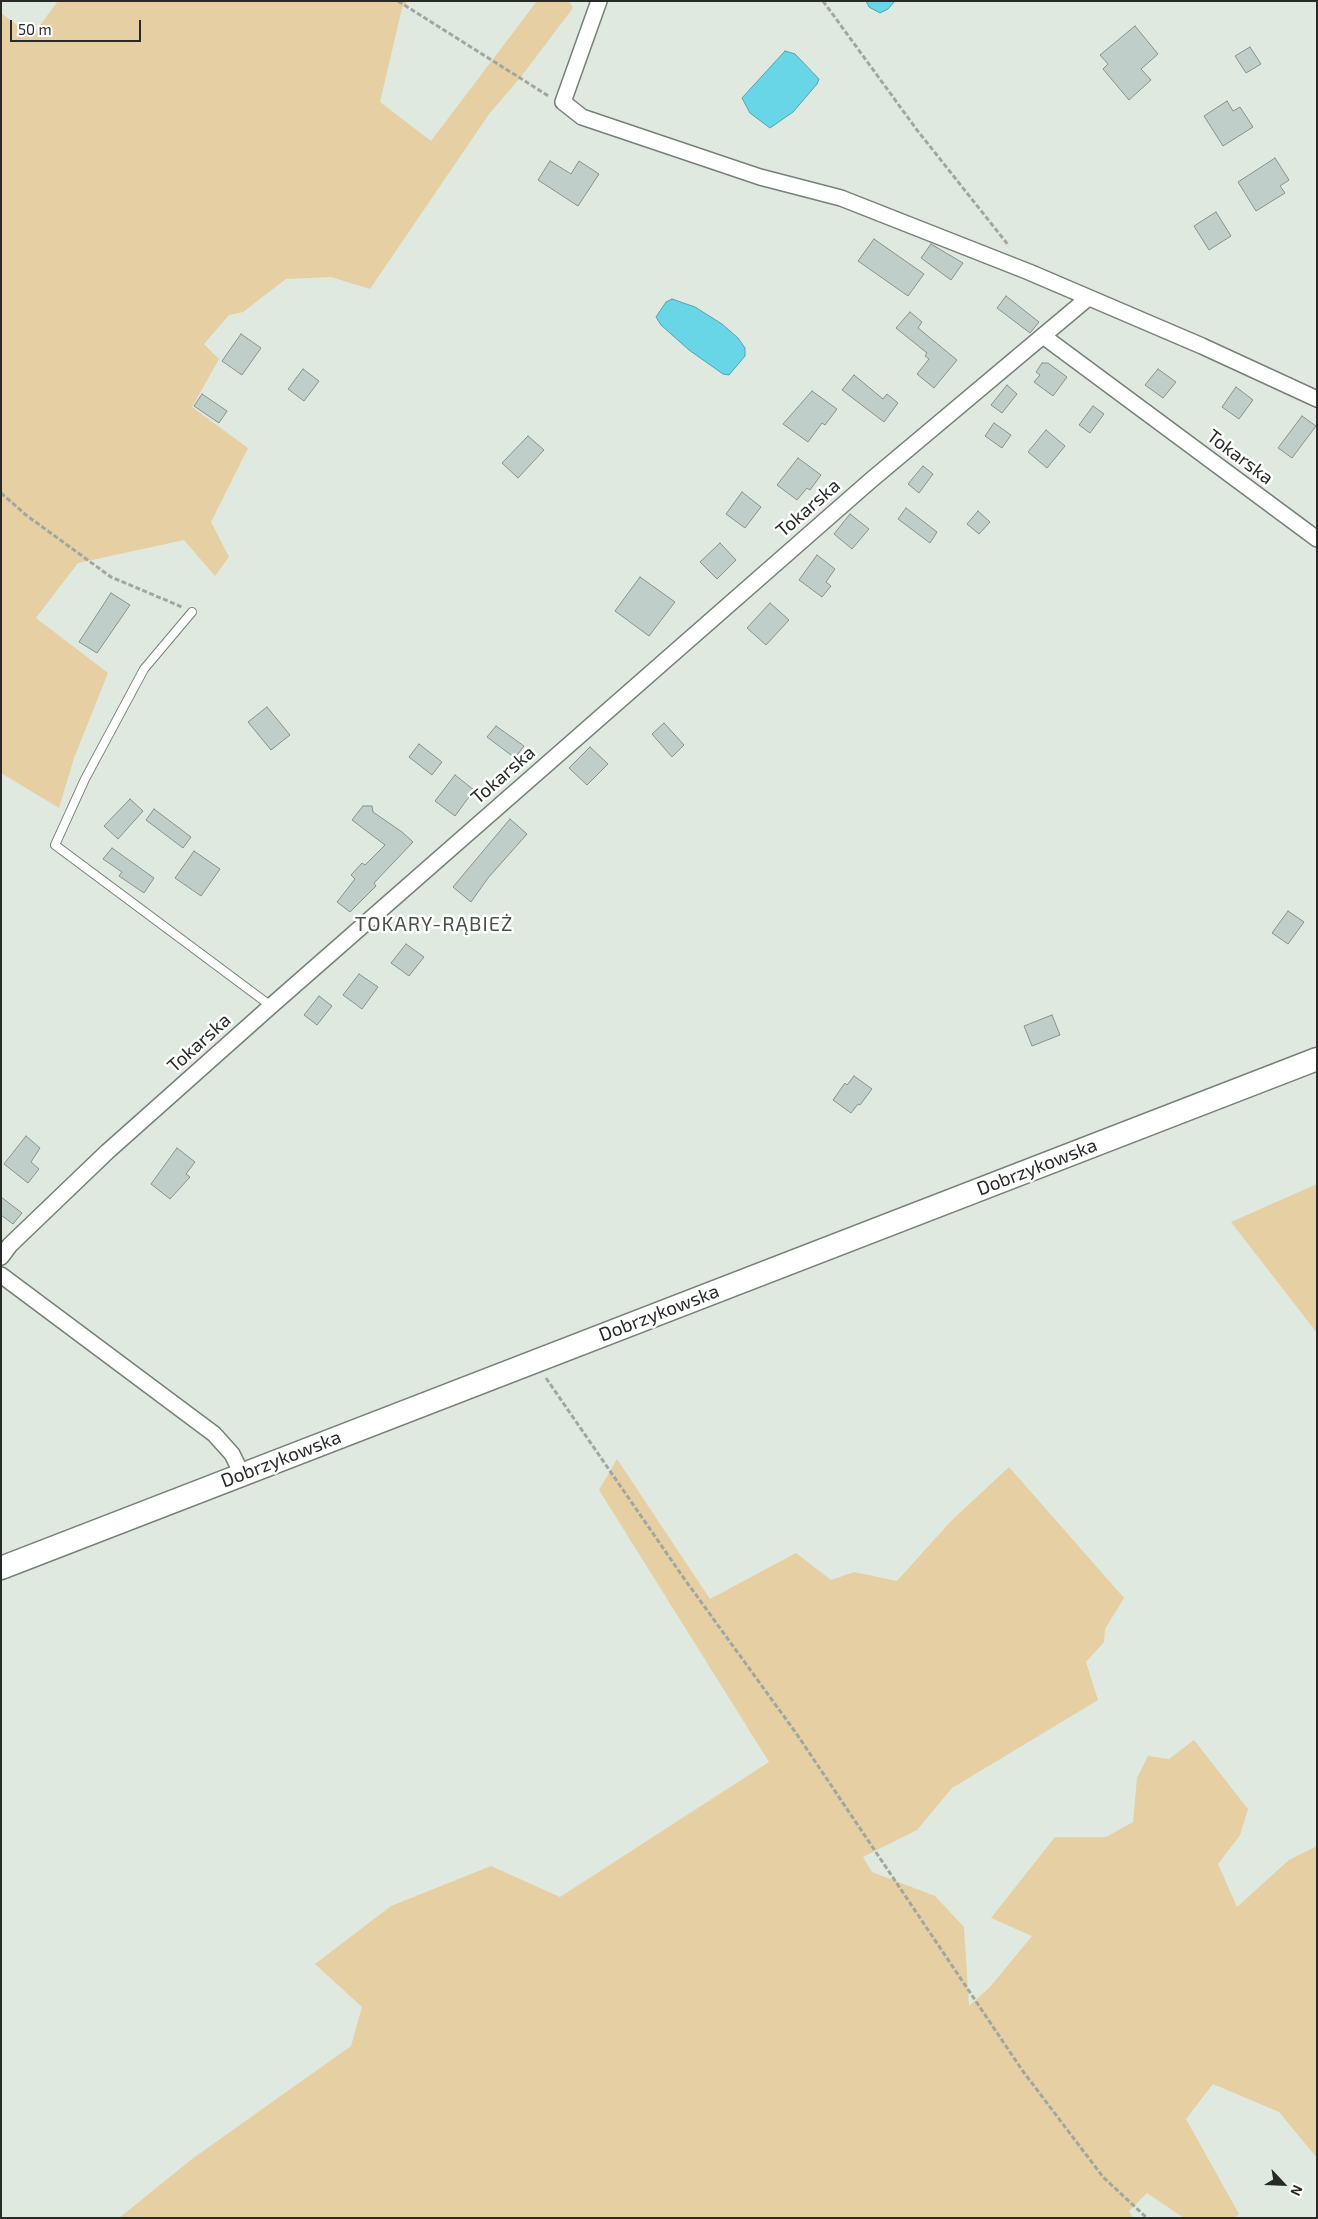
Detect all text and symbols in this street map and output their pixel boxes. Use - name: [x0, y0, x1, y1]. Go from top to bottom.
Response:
- scale bar: [12, 10, 144, 42]
- text: 50 m: [18, 20, 52, 38]
- street label: Tokarska: [1202, 425, 1278, 489]
- street label: Tokarska: [771, 474, 845, 542]
- street label: Tokarska: [466, 741, 540, 809]
- district label: TOKARY-RĄBIEŻ: [353, 912, 515, 936]
- street label: Tokarska: [163, 1009, 235, 1077]
- street label: Dobrzykowska: [974, 1134, 1100, 1200]
- street label: Dobrzykowska: [596, 1280, 722, 1346]
- street label: Dobrzykowska: [218, 1426, 344, 1492]
- north arrow: [1258, 2159, 1308, 2209]
- text: N: [1287, 2182, 1307, 2199]

